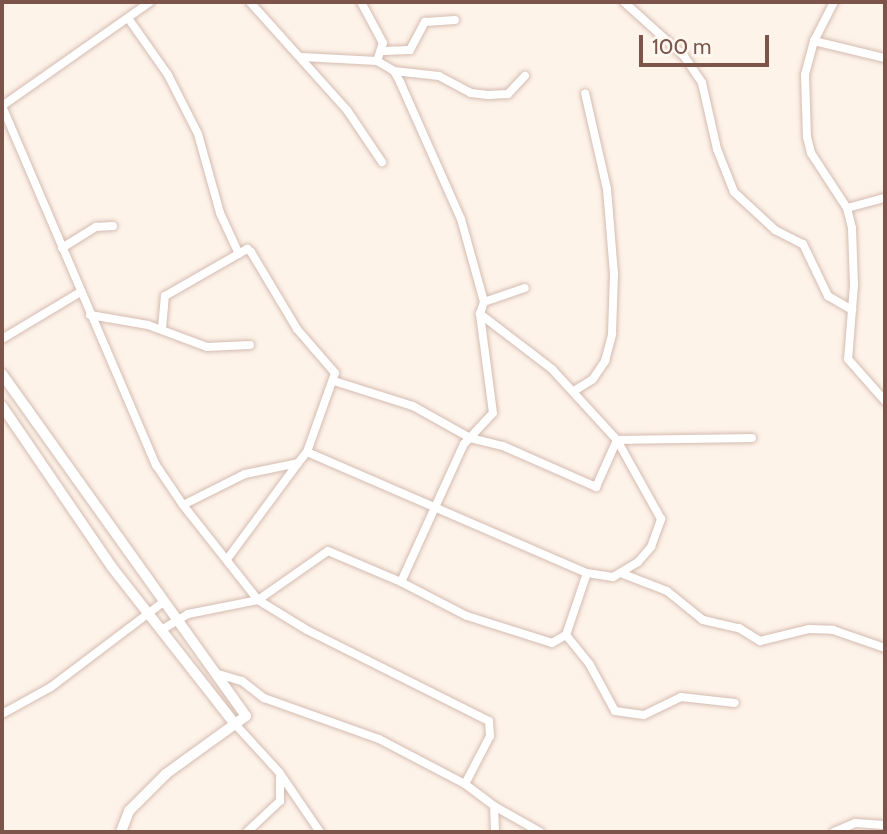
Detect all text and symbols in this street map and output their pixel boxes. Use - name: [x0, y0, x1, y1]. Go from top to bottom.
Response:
- scale bar: [642, 21, 772, 65]
- text: 100 m: [652, 34, 711, 59]

